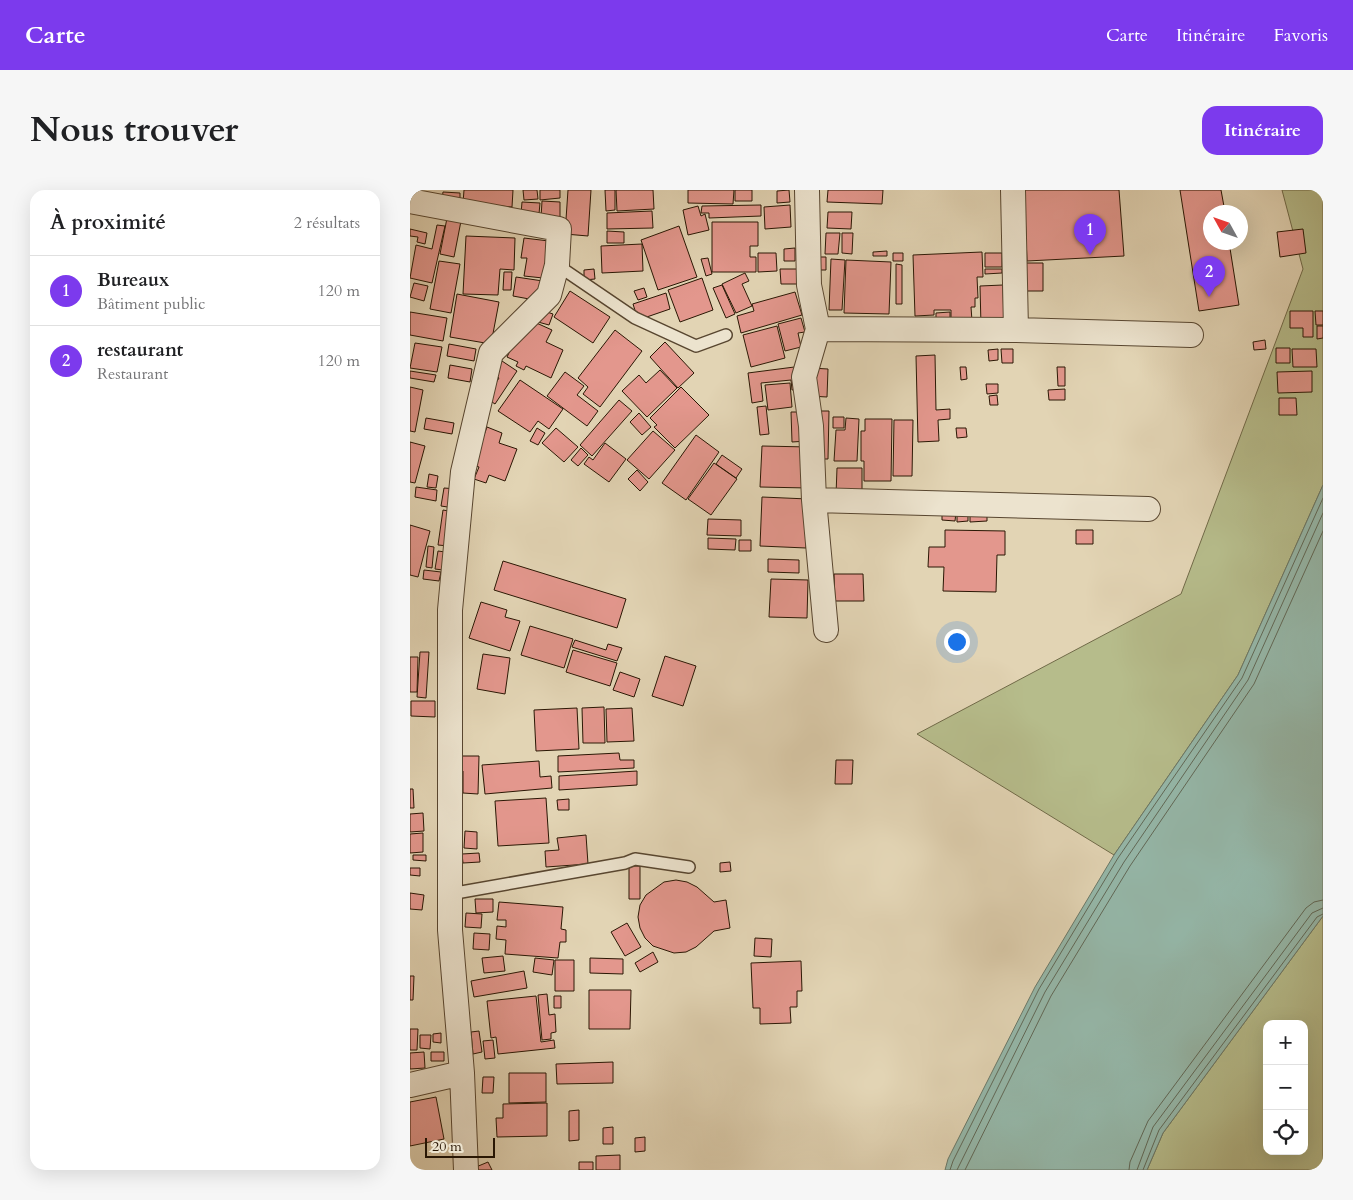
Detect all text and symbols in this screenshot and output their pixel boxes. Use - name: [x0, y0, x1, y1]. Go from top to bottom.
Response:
- text: Carte: [25, 19, 86, 52]
- text: Carte: [1106, 23, 1148, 48]
- text: Itinéraire: [1176, 23, 1245, 48]
- text: Favoris: [1273, 23, 1328, 48]
- text: Nous trouver: [30, 106, 238, 154]
- button: Itinéraire: [1202, 106, 1323, 155]
- north arrow: [1203, 205, 1248, 250]
- text: À proximité: [50, 208, 166, 237]
- text: 2 résultats: [294, 212, 360, 234]
- pin: 1: [1074, 214, 1106, 255]
- pin: 2: [1193, 256, 1225, 297]
- text: Bureaux: [97, 267, 169, 293]
- text: 1: [62, 280, 70, 302]
- text: 120 m: [318, 280, 360, 302]
- text: Bâtiment public: [97, 293, 205, 315]
- text: restaurant: [97, 337, 183, 363]
- text: 2: [62, 350, 70, 372]
- text: 120 m: [318, 350, 360, 372]
- text: Restaurant: [97, 363, 168, 385]
- your location: [944, 629, 970, 655]
- map controls: [1263, 1020, 1308, 1155]
- button: +: [1263, 1020, 1308, 1065]
- button: −: [1263, 1065, 1308, 1110]
- button: locate: [1263, 1110, 1308, 1155]
- scale bar: [425, 1135, 495, 1158]
- text: 20 m: [432, 1137, 462, 1156]

